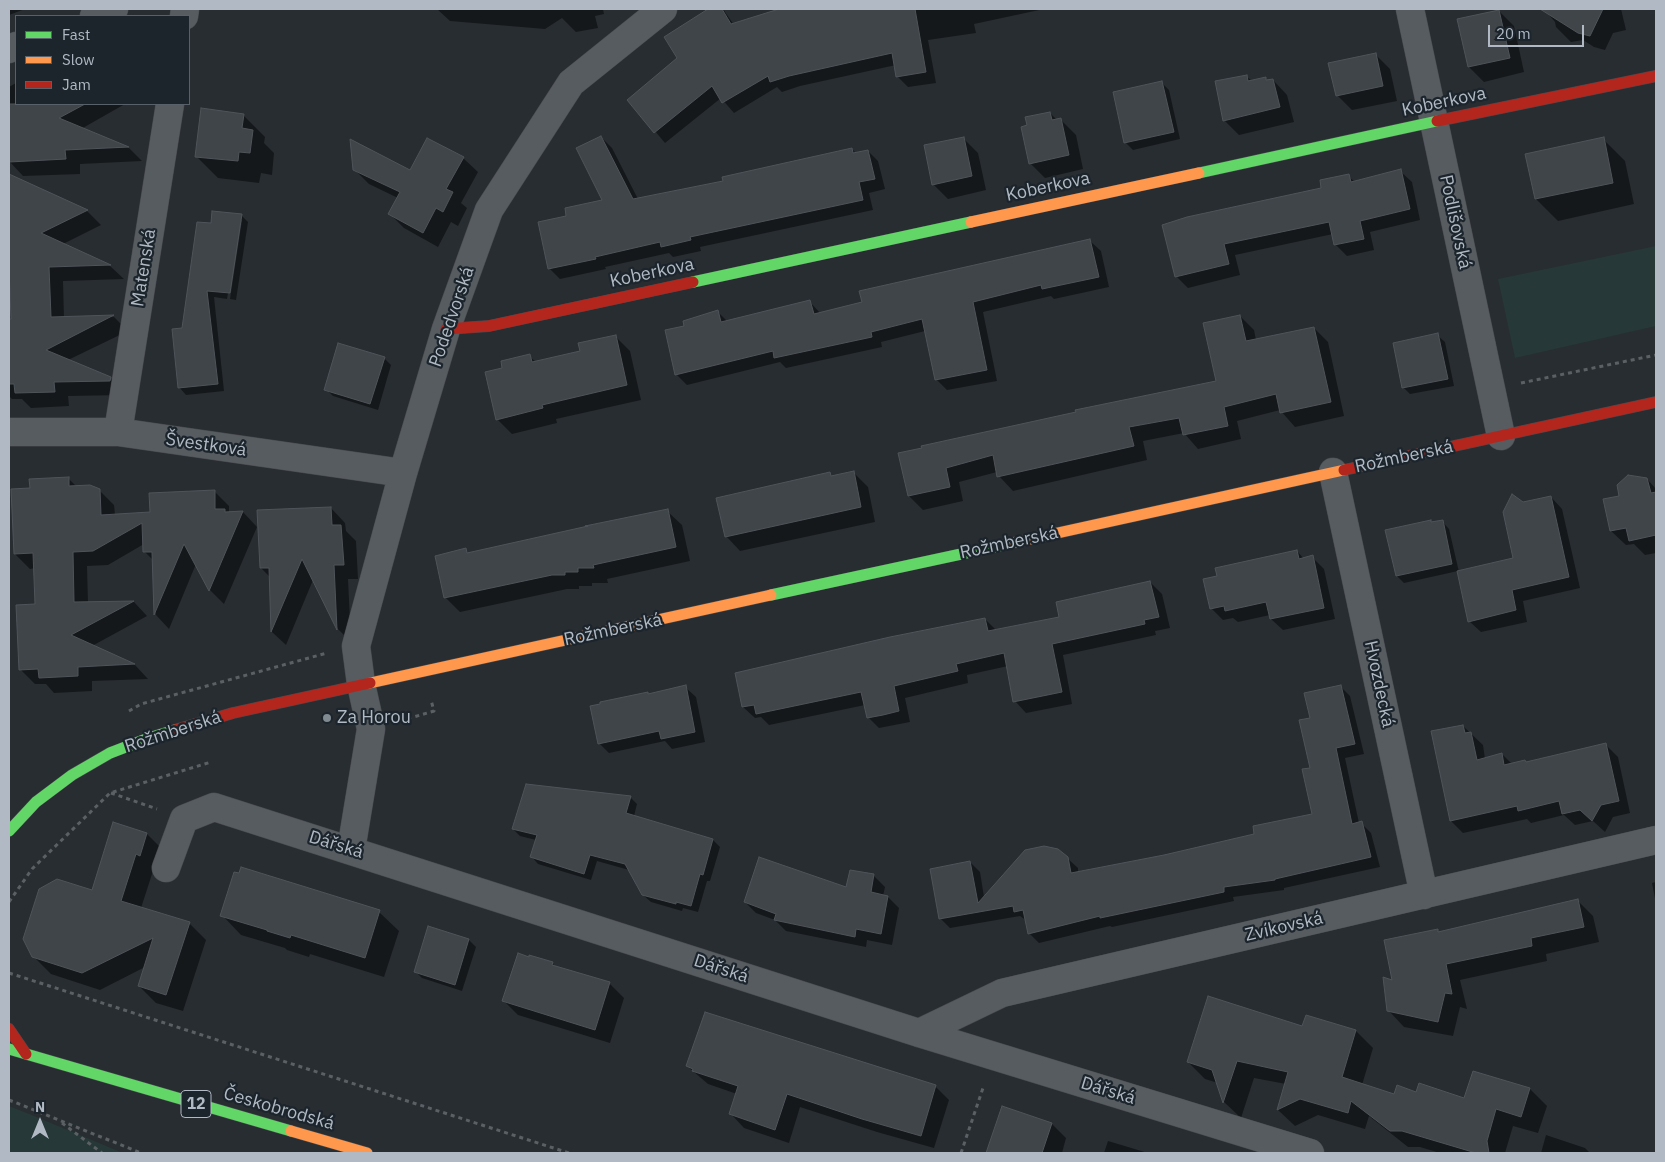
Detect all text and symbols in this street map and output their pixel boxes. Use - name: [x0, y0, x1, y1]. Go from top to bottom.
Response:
- legend: [15, 15, 190, 105]
- scale bar: [1490, 15, 1586, 47]
- text: 20 m: [1496, 24, 1531, 43]
- text: Fast: [62, 25, 90, 44]
- text: Slow: [62, 50, 95, 69]
- text: Jam: [62, 75, 91, 94]
- street label: Koberkova: [1400, 83, 1488, 121]
- street label: Koberkova: [1004, 168, 1092, 206]
- street label: Podlišovská: [1434, 173, 1476, 271]
- street label: Matenská: [127, 228, 161, 308]
- street label: Koberkova: [608, 254, 696, 292]
- street label: Podedvorská: [425, 264, 479, 370]
- street label: Švestková: [164, 429, 248, 461]
- street label: Rožmberská: [1353, 436, 1455, 478]
- street label: Rožmberská: [958, 522, 1060, 564]
- street label: Rožmberská: [562, 609, 664, 651]
- street label: Hvozdecká: [1359, 639, 1399, 729]
- street label: Rožmberská: [122, 706, 224, 758]
- place label: Za Horou: [337, 707, 411, 729]
- marker: Za Horou: [321, 712, 333, 724]
- street label: Dářská: [306, 826, 366, 864]
- street label: Zvíkovská: [1243, 908, 1325, 946]
- street label: Dářská: [691, 950, 751, 988]
- street label: Dářská: [1078, 1072, 1138, 1110]
- street label: Českobrodská: [221, 1083, 337, 1135]
- road number: 12: [181, 1090, 211, 1118]
- north arrow: [15, 1097, 65, 1147]
- text: N: [35, 1098, 45, 1116]

